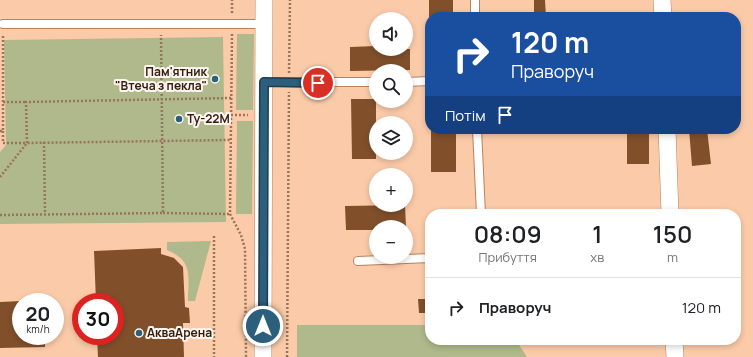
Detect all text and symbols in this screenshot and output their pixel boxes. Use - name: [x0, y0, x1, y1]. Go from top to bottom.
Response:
- map controls: [369, 12, 413, 264]
- button: sound: [369, 12, 413, 56]
- text: 120 m: [511, 23, 589, 61]
- icon: right: [445, 28, 497, 80]
- text: Праворуч: [511, 59, 594, 83]
- place label: Пам'ятник "Втеча з пекла": [115, 63, 208, 94]
- button: search: [369, 64, 413, 108]
- pin: [301, 66, 335, 100]
- icon: arrive: [307, 72, 329, 94]
- marker: Пам'ятник "Втеча з пекла": [210, 74, 220, 84]
- icon: arrive: [494, 104, 516, 126]
- text: Потім: [445, 105, 486, 126]
- place label: Ту-22М: [187, 110, 230, 127]
- marker: Ту-22М: [174, 114, 184, 124]
- button: layers: [369, 116, 413, 160]
- button: +: [369, 168, 413, 212]
- text: 08:09: [474, 217, 542, 250]
- text: 1: [592, 217, 602, 250]
- text: 150: [653, 217, 692, 250]
- button: −: [369, 220, 413, 264]
- text: Прибуття: [478, 248, 537, 266]
- text: хв: [590, 248, 604, 266]
- text: m: [667, 248, 678, 266]
- speed limit sign: 30: [72, 293, 124, 345]
- icon: right: [445, 297, 467, 319]
- text: Праворуч: [479, 297, 551, 318]
- text: 120 m: [682, 297, 721, 318]
- text: 20: [25, 300, 51, 327]
- position arrow: [242, 305, 284, 347]
- text: km/h: [26, 322, 50, 336]
- place label: АкваАрена: [147, 324, 212, 341]
- marker: АкваАрена: [134, 328, 144, 338]

